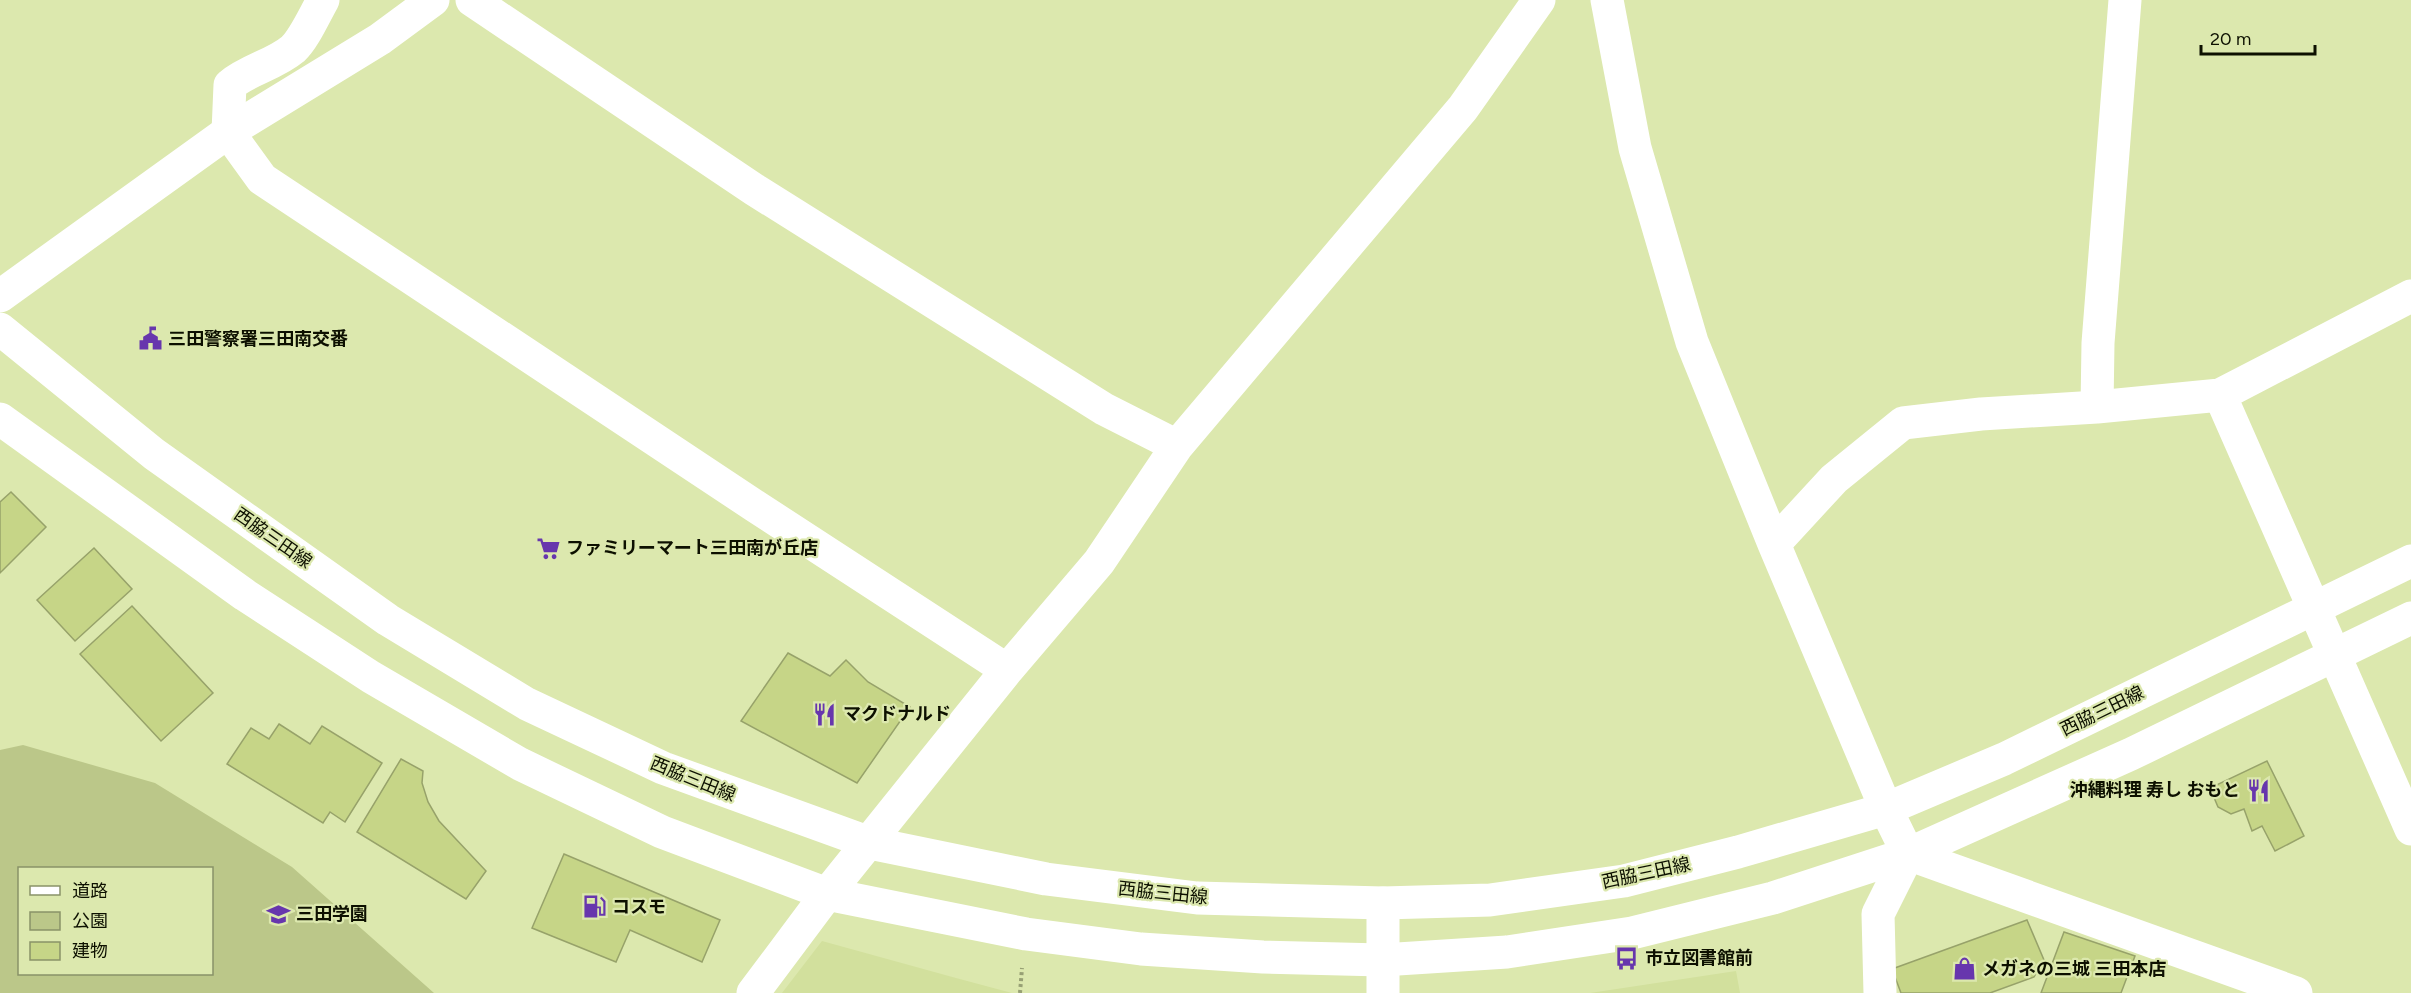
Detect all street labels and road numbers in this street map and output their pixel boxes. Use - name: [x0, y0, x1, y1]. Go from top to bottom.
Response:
- street label: 西脇三田線: [230, 503, 316, 573]
- street label: 西脇三田線: [2057, 681, 2147, 741]
- street label: 西脇三田線: [647, 752, 739, 806]
- street label: 西脇三田線: [1600, 853, 1692, 893]
- street label: 西脇三田線: [1117, 877, 1209, 909]

